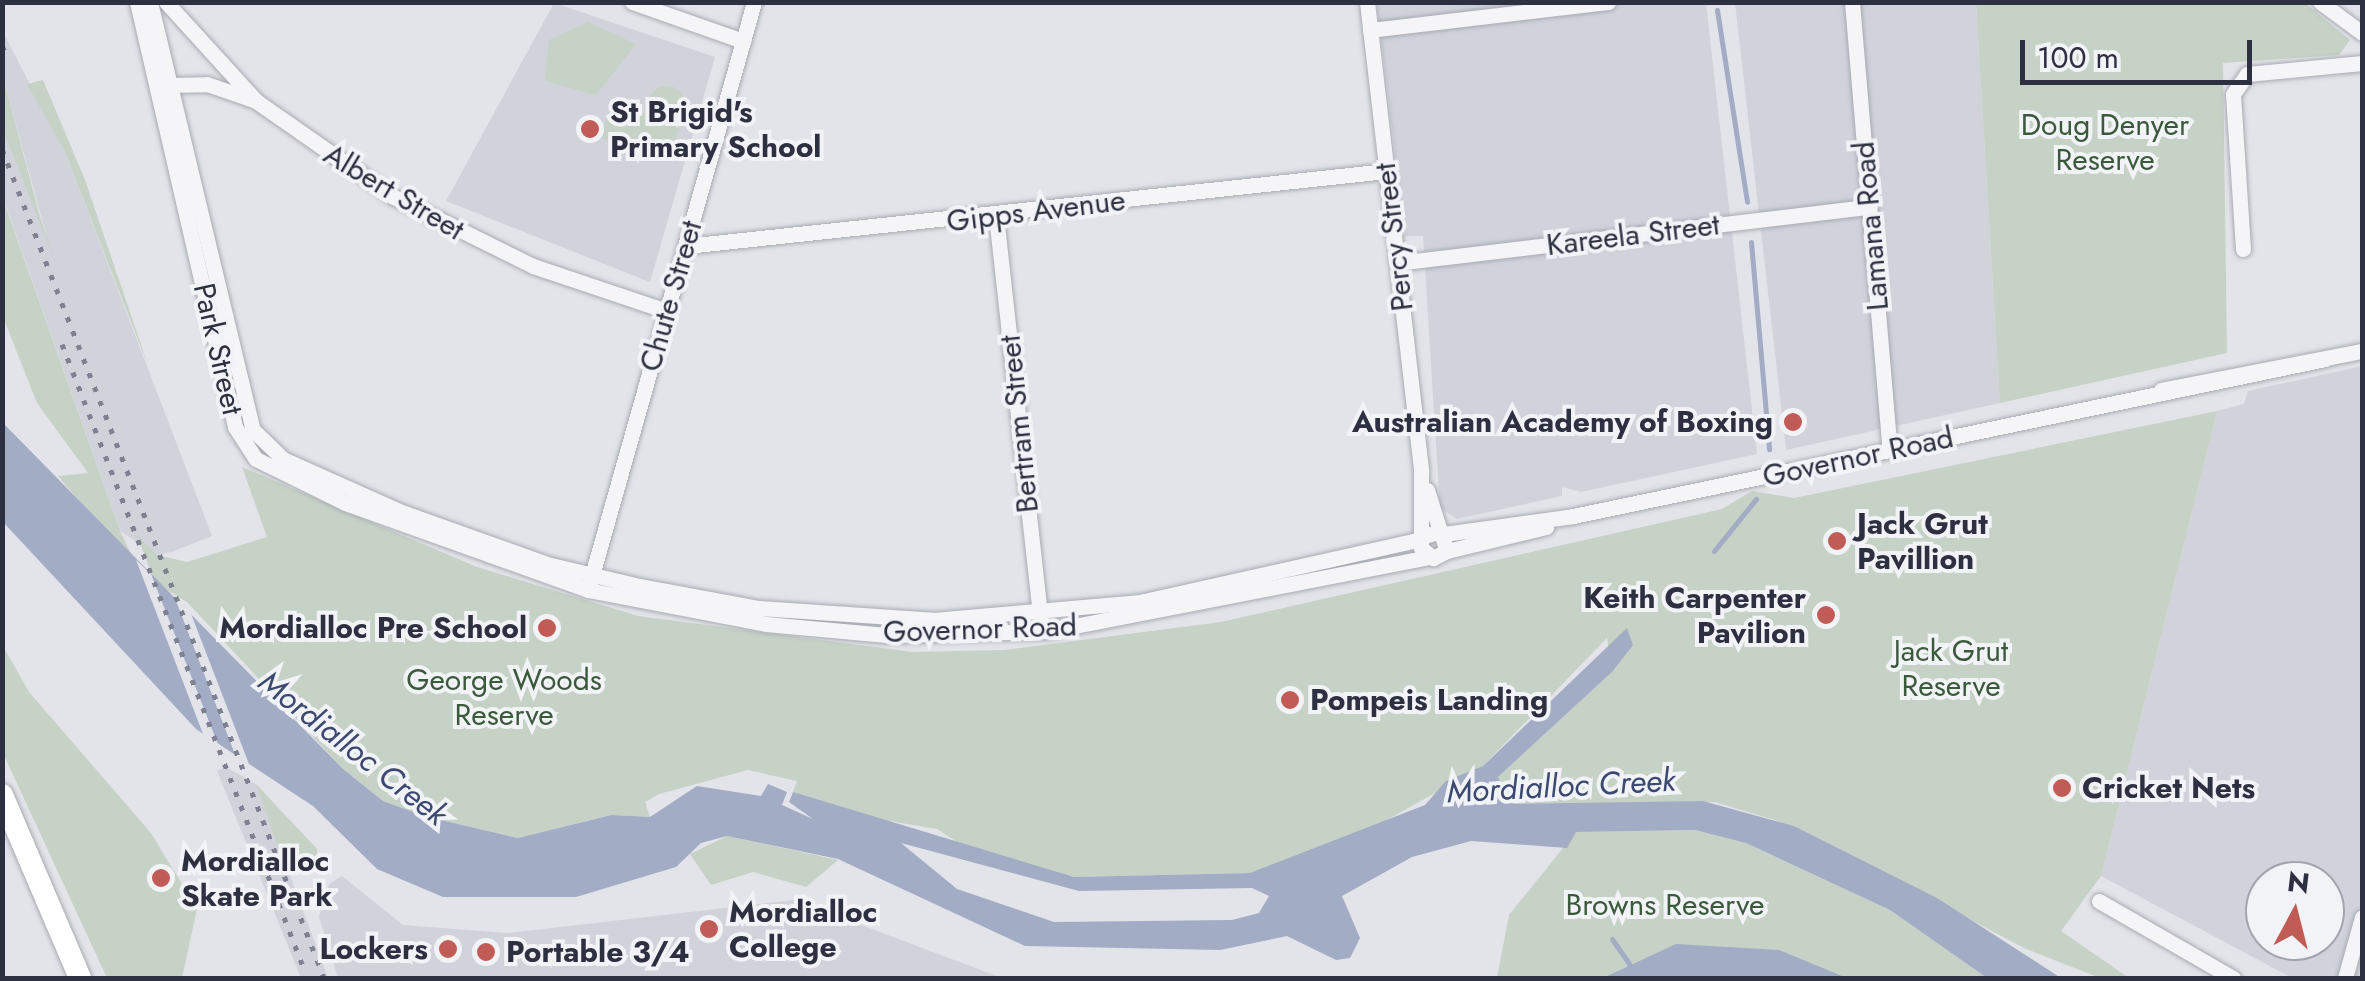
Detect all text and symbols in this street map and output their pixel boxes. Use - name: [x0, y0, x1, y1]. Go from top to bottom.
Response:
- scale bar: [2025, 20, 2258, 82]
- text: 100 m: [2037, 36, 2119, 79]
- place label: St Brigid's Primary School: [610, 94, 821, 164]
- park label: Doug Denyer Reserve: [2021, 107, 2189, 178]
- marker: St Brigid's Primary School: [579, 118, 601, 140]
- street label: Albert Street: [317, 136, 471, 248]
- street label: Lamana Road: [1846, 140, 1896, 312]
- street label: Percy Street: [1367, 161, 1421, 313]
- street label: Gipps Avenue: [945, 182, 1127, 240]
- street label: Kareela Street: [1544, 207, 1722, 263]
- street label: Chute Street: [632, 216, 710, 376]
- street label: Park Street: [185, 280, 251, 418]
- street label: Bertram Street: [992, 333, 1046, 515]
- place label: Australian Academy of Boxing: [1352, 404, 1773, 440]
- marker: Australian Academy of Boxing: [1782, 411, 1804, 433]
- street label: Governor Road: [1759, 419, 1957, 495]
- place label: Jack Grut Pavillion: [1857, 506, 1988, 576]
- marker: Jack Grut Pavillion: [1826, 530, 1848, 552]
- place label: Keith Carpenter Pavilion: [1583, 580, 1806, 650]
- marker: Keith Carpenter Pavilion: [1815, 604, 1837, 626]
- street label: Governor Road: [883, 608, 1077, 650]
- place label: Mordialloc Pre School: [219, 610, 527, 646]
- marker: Mordialloc Pre School: [536, 617, 558, 639]
- park label: Jack Grut Reserve: [1894, 633, 2008, 704]
- water label: Mordialloc Creek: [251, 662, 455, 834]
- park label: George Woods Reserve: [406, 662, 602, 732]
- place label: Pompeis Landing: [1310, 682, 1548, 718]
- marker: Pompeis Landing: [1279, 689, 1301, 711]
- water label: Mordialloc Creek: [1446, 761, 1676, 811]
- place label: Cricket Nets: [2082, 770, 2255, 806]
- marker: Cricket Nets: [2051, 777, 2073, 799]
- place label: Mordialloc Skate Park: [181, 843, 333, 914]
- north arrow: [2245, 861, 2345, 961]
- text: N: [2285, 861, 2312, 904]
- marker: Mordialloc Skate Park: [150, 867, 172, 889]
- park label: Browns Reserve: [1566, 887, 1764, 923]
- place label: Mordialloc College: [729, 894, 877, 964]
- marker: Mordialloc College: [698, 918, 720, 940]
- place label: Lockers: [320, 931, 428, 967]
- place label: Portable 3/4: [506, 934, 690, 970]
- marker: Lockers: [437, 938, 459, 960]
- marker: Portable 3/4: [475, 941, 497, 963]

